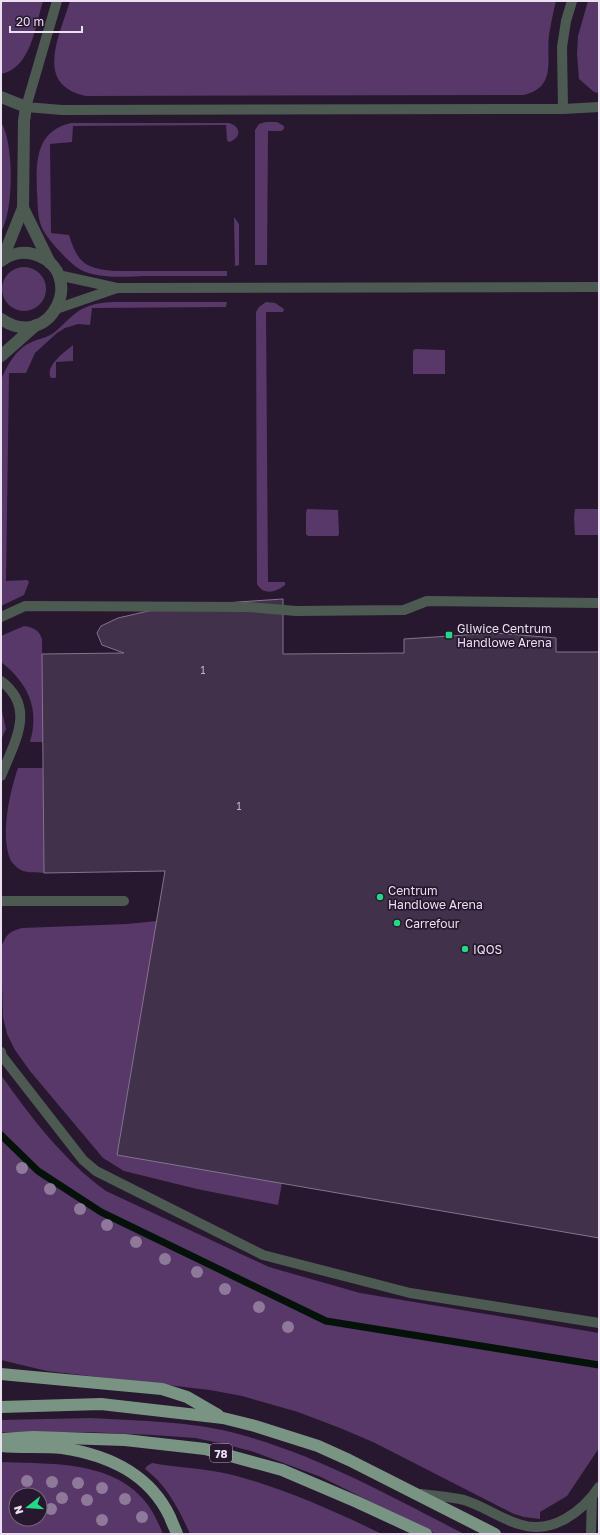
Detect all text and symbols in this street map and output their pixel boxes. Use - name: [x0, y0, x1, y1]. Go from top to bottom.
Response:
- scale bar: [10, 8, 82, 34]
- text: 20 m: [16, 14, 44, 29]
- place label: Gliwice Centrum Handlowe Arena: [457, 621, 552, 650]
- marker: Gliwice Centrum Handlowe Arena: [444, 630, 454, 640]
- house number: 1: [201, 664, 206, 676]
- house number: 1: [237, 800, 242, 812]
- place label: Centrum Handlowe Arena: [388, 883, 483, 912]
- marker: Centrum Handlowe Arena: [375, 892, 385, 902]
- place label: Carrefour: [405, 916, 460, 931]
- marker: Carrefour: [392, 918, 402, 928]
- place label: IQOS: [473, 942, 503, 957]
- marker: IQOS: [460, 944, 470, 954]
- road number: 78: [210, 1444, 232, 1462]
- north arrow: [8, 1487, 48, 1527]
- text: N: [11, 1504, 25, 1516]

